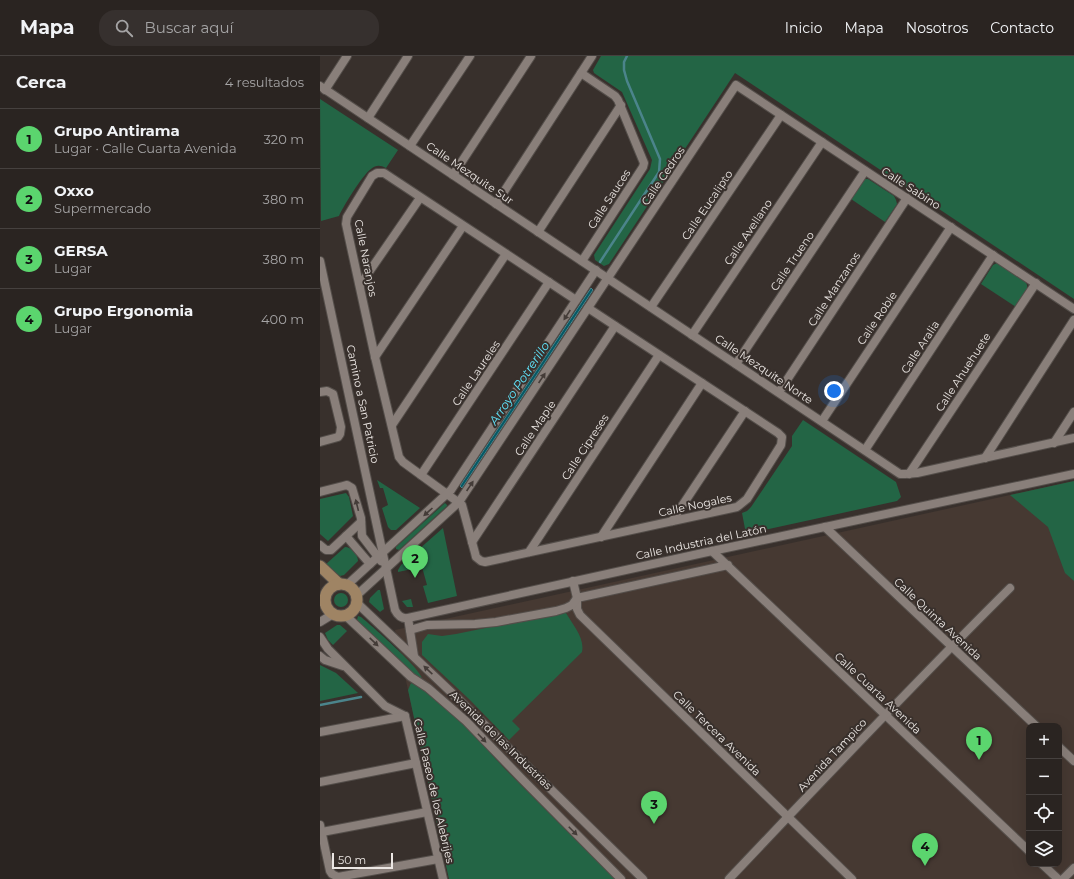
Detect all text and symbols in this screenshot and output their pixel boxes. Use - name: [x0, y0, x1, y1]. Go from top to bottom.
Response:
- search box: [99, 10, 379, 46]
- text: Mapa: [20, 16, 75, 39]
- icon: search: [113, 17, 135, 39]
- text: Buscar aquí: [145, 18, 234, 37]
- text: Inicio: [785, 19, 822, 37]
- text: Mapa: [844, 19, 884, 37]
- text: Nosotros: [906, 19, 968, 37]
- text: Contacto: [990, 19, 1054, 37]
- text: Cerca: [16, 72, 66, 92]
- text: 4 resultados: [225, 74, 304, 90]
- text: Grupo Antirama: [54, 121, 180, 140]
- text: 1: [26, 131, 32, 147]
- text: 320 m: [264, 131, 304, 147]
- street label: Calle Mezquite Sur: [424, 139, 516, 207]
- text: Lugar · Calle Cuarta Avenida: [54, 140, 237, 156]
- street label: Calle Cedros: [638, 143, 688, 208]
- street label: Calle Sabino: [879, 164, 943, 212]
- street label: Calle Sauces: [585, 166, 634, 231]
- street label: Calle Eucalipto: [678, 167, 736, 243]
- text: Oxxo: [54, 181, 94, 200]
- text: 2: [25, 191, 33, 207]
- text: 380 m: [263, 191, 304, 207]
- street label: Calle Avellano: [721, 196, 775, 268]
- text: Supermercado: [54, 200, 151, 216]
- street label: Calle Naranjos: [352, 218, 380, 298]
- street label: Calle Trueno: [767, 229, 817, 293]
- text: GERSA: [54, 241, 108, 260]
- street label: Calle Manzanos: [805, 249, 864, 329]
- text: 3: [25, 251, 33, 267]
- text: 380 m: [263, 251, 304, 267]
- text: Lugar: [54, 260, 92, 276]
- street label: Calle Roble: [854, 288, 900, 347]
- text: Grupo Ergonomia: [54, 301, 193, 320]
- one-way arrow: [563, 310, 571, 320]
- text: 4: [25, 311, 33, 327]
- text: 400 m: [261, 311, 304, 327]
- street label: Calle Aralia: [898, 318, 942, 376]
- text: Lugar: [54, 320, 92, 336]
- street label: Calle Ahuehuete: [932, 330, 994, 414]
- street label: Calle Mezquite Norte: [712, 331, 816, 407]
- street label: Calle Laureles: [449, 337, 503, 408]
- water label: Arroyo Potrerillo: [485, 338, 553, 428]
- street label: Camino a San Patricio: [344, 343, 382, 465]
- one-way arrow: [538, 373, 546, 383]
- your location: [824, 381, 844, 401]
- street label: Calle Maple: [511, 397, 559, 458]
- street label: Calle Cipreses: [558, 411, 612, 483]
- one-way arrow: [466, 481, 474, 491]
- street label: Calle Nogales: [657, 490, 734, 520]
- one-way arrow: [354, 498, 360, 511]
- one-way arrow: [423, 507, 433, 517]
- street label: Calle Industria del Latón: [634, 521, 768, 563]
- pin: 2: [402, 545, 428, 578]
- street label: Calle Quinta Avenida: [891, 575, 985, 663]
- one-way arrow: [369, 637, 379, 647]
- street label: Calle Cuarta Avenida: [832, 649, 924, 737]
- one-way arrow: [423, 665, 433, 675]
- street label: Calle Tercera Avenida: [670, 687, 764, 779]
- street label: Avenida de las Industrias: [447, 688, 555, 793]
- street label: Avenida Tampico: [795, 715, 870, 794]
- street label: Calle Paseo de los Alebrijes: [411, 717, 458, 865]
- map controls: [1026, 723, 1062, 867]
- button: +: [1026, 723, 1062, 759]
- pin: 1: [966, 727, 992, 760]
- one-way arrow: [477, 733, 487, 743]
- button: −: [1026, 759, 1062, 795]
- pin: 3: [641, 791, 667, 824]
- button: locate: [1026, 795, 1062, 831]
- one-way arrow: [568, 826, 578, 836]
- button: layers: [1026, 831, 1062, 867]
- pin: 4: [912, 833, 938, 866]
- scale bar: [332, 851, 393, 870]
- text: 50 m: [338, 853, 366, 867]

